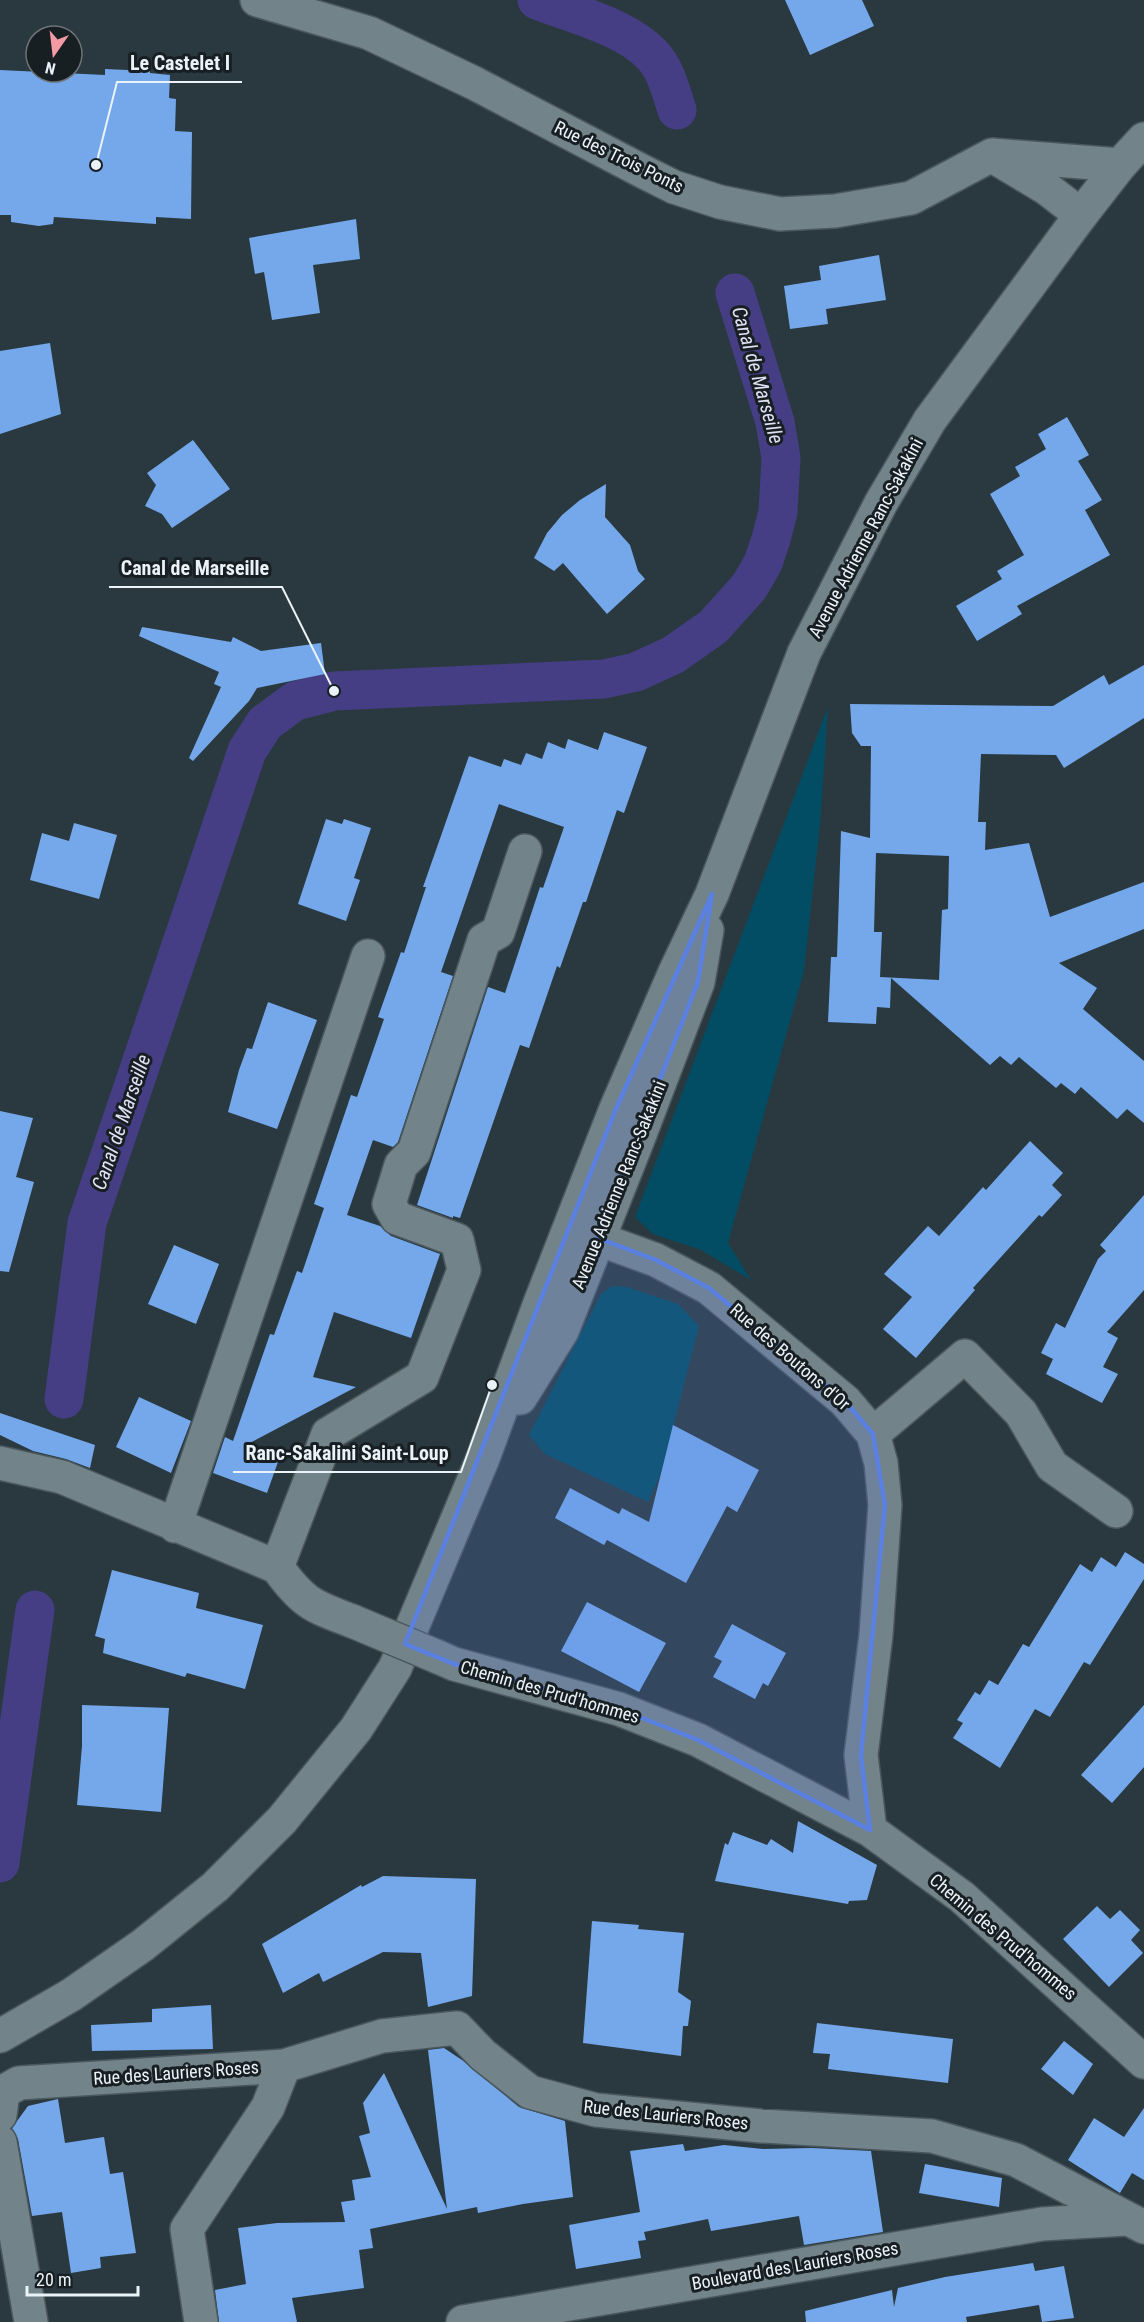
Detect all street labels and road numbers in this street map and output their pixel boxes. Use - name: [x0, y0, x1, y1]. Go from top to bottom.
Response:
- street label: Rue des Trois Ponts: [551, 116, 687, 197]
- street label: Avenue Adrienne Ranc-Sakakini: [804, 434, 927, 641]
- street label: Avenue Adrienne Ranc-Sakakini: [567, 1078, 670, 1292]
- street label: Rue des Boutons d'Or: [726, 1299, 855, 1415]
- street label: Chemin des Prud'hommes: [458, 1656, 642, 1727]
- street label: Chemin des Prud'hommes: [926, 1869, 1081, 2004]
- street label: Rue des Lauriers Roses: [93, 2056, 259, 2089]
- street label: Rue des Lauriers Roses: [583, 2095, 750, 2134]
- street label: Boulevard des Lauriers Roses: [690, 2237, 900, 2294]

